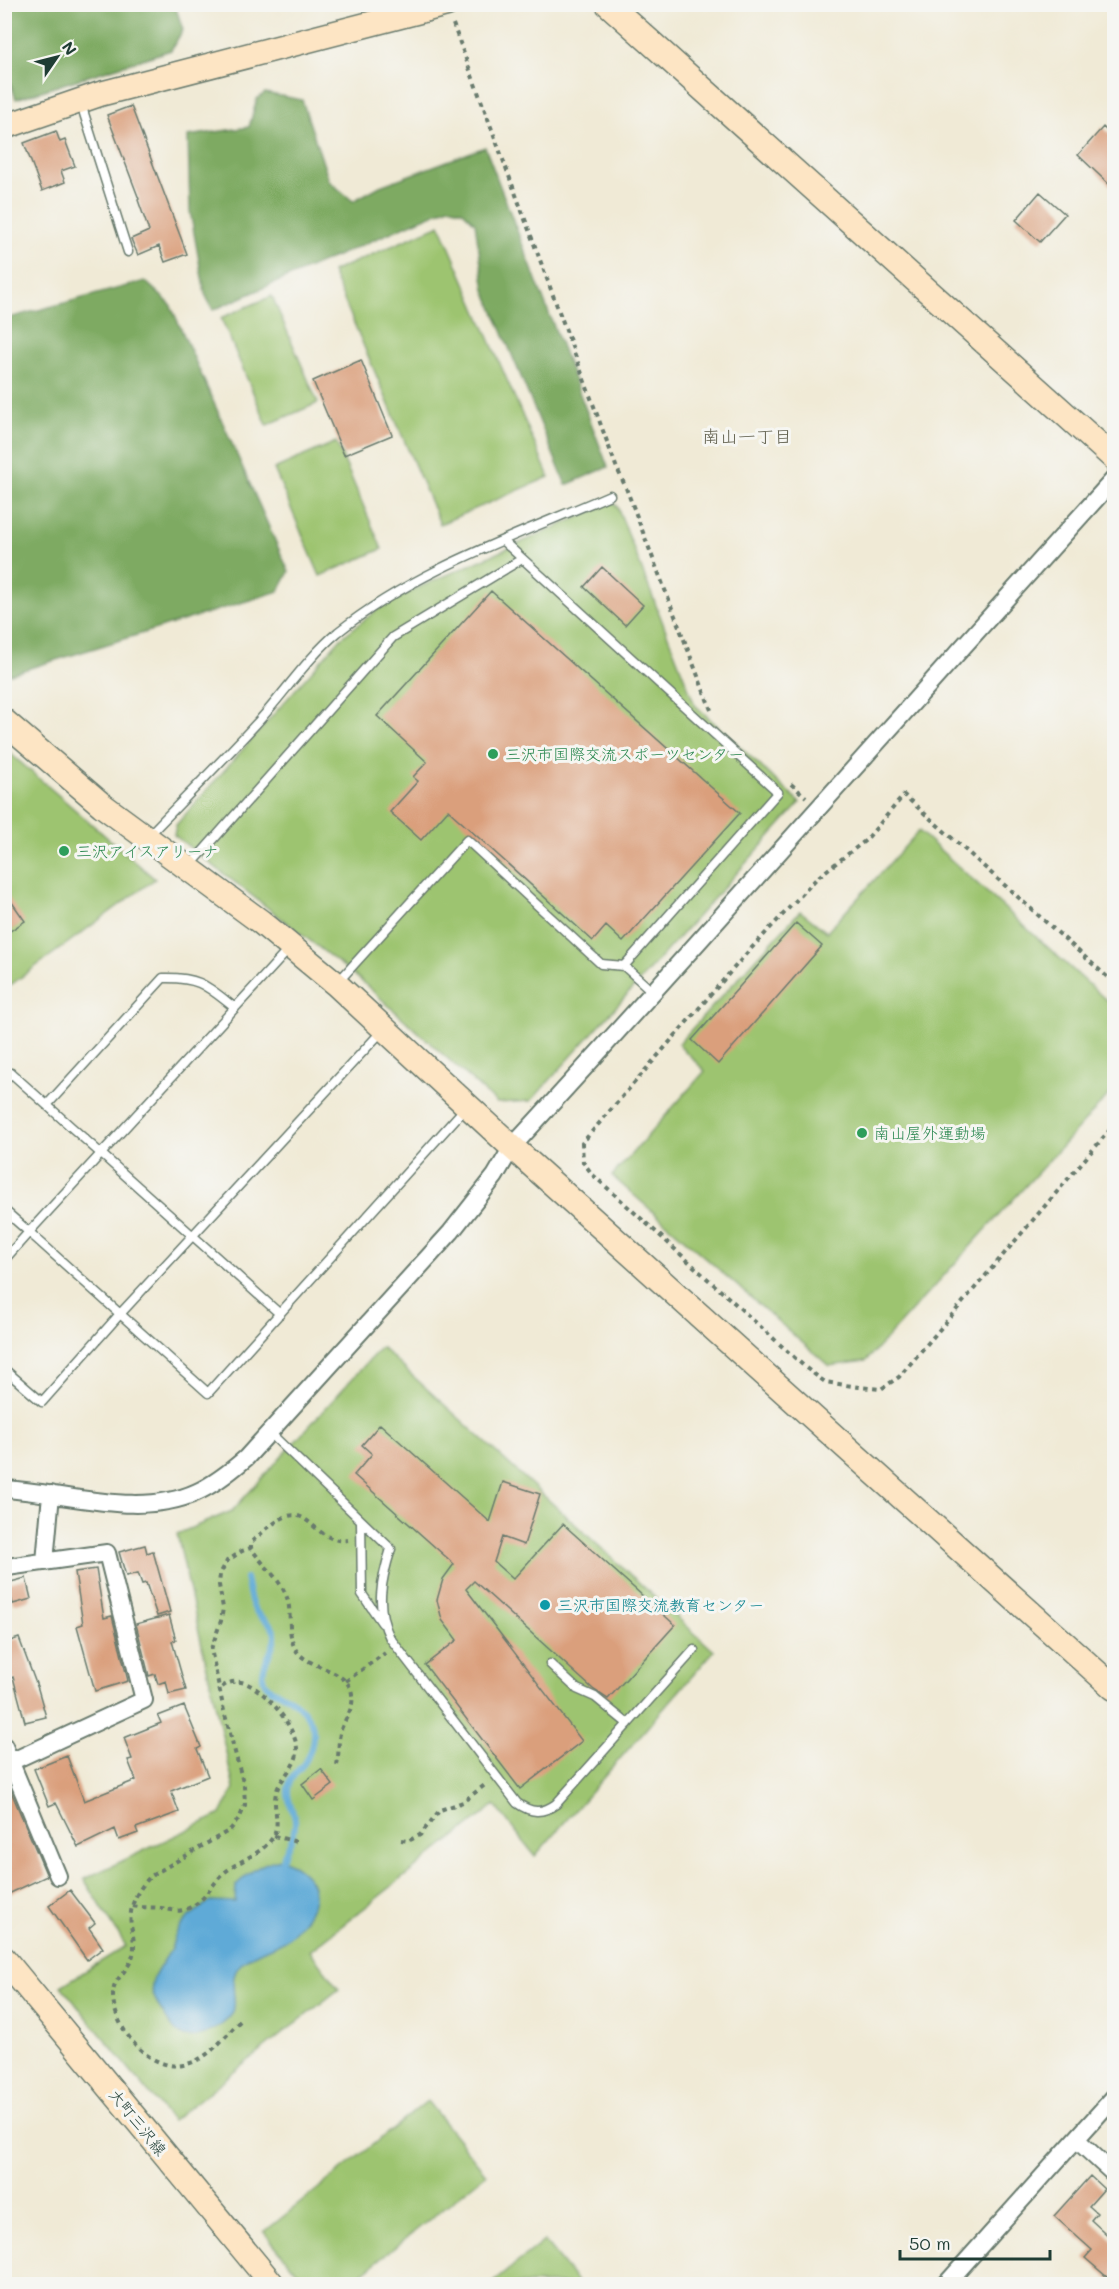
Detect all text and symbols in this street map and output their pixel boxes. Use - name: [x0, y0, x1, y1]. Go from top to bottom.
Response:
- north arrow: [27, 27, 87, 87]
- text: N: [58, 37, 82, 59]
- district label: 南山一丁目: [702, 424, 792, 448]
- place label: 三沢市国際交流スポーツセンター: [505, 743, 744, 764]
- marker: 三沢市国際交流スポーツセンター: [486, 747, 500, 761]
- place label: 三沢アイスアリーナ: [76, 840, 218, 861]
- marker: 三沢アイスアリーナ: [57, 844, 71, 858]
- place label: 南山屋外運動場: [874, 1122, 986, 1143]
- marker: 南山屋外運動場: [855, 1126, 869, 1140]
- place label: 三沢市国際交流教育センター: [557, 1594, 764, 1615]
- marker: 三沢市国際交流教育センター: [538, 1598, 552, 1612]
- street label: 大町三沢線: [105, 2084, 172, 2159]
- scale bar: [900, 2223, 1050, 2261]
- text: 50 m: [909, 2231, 951, 2255]

